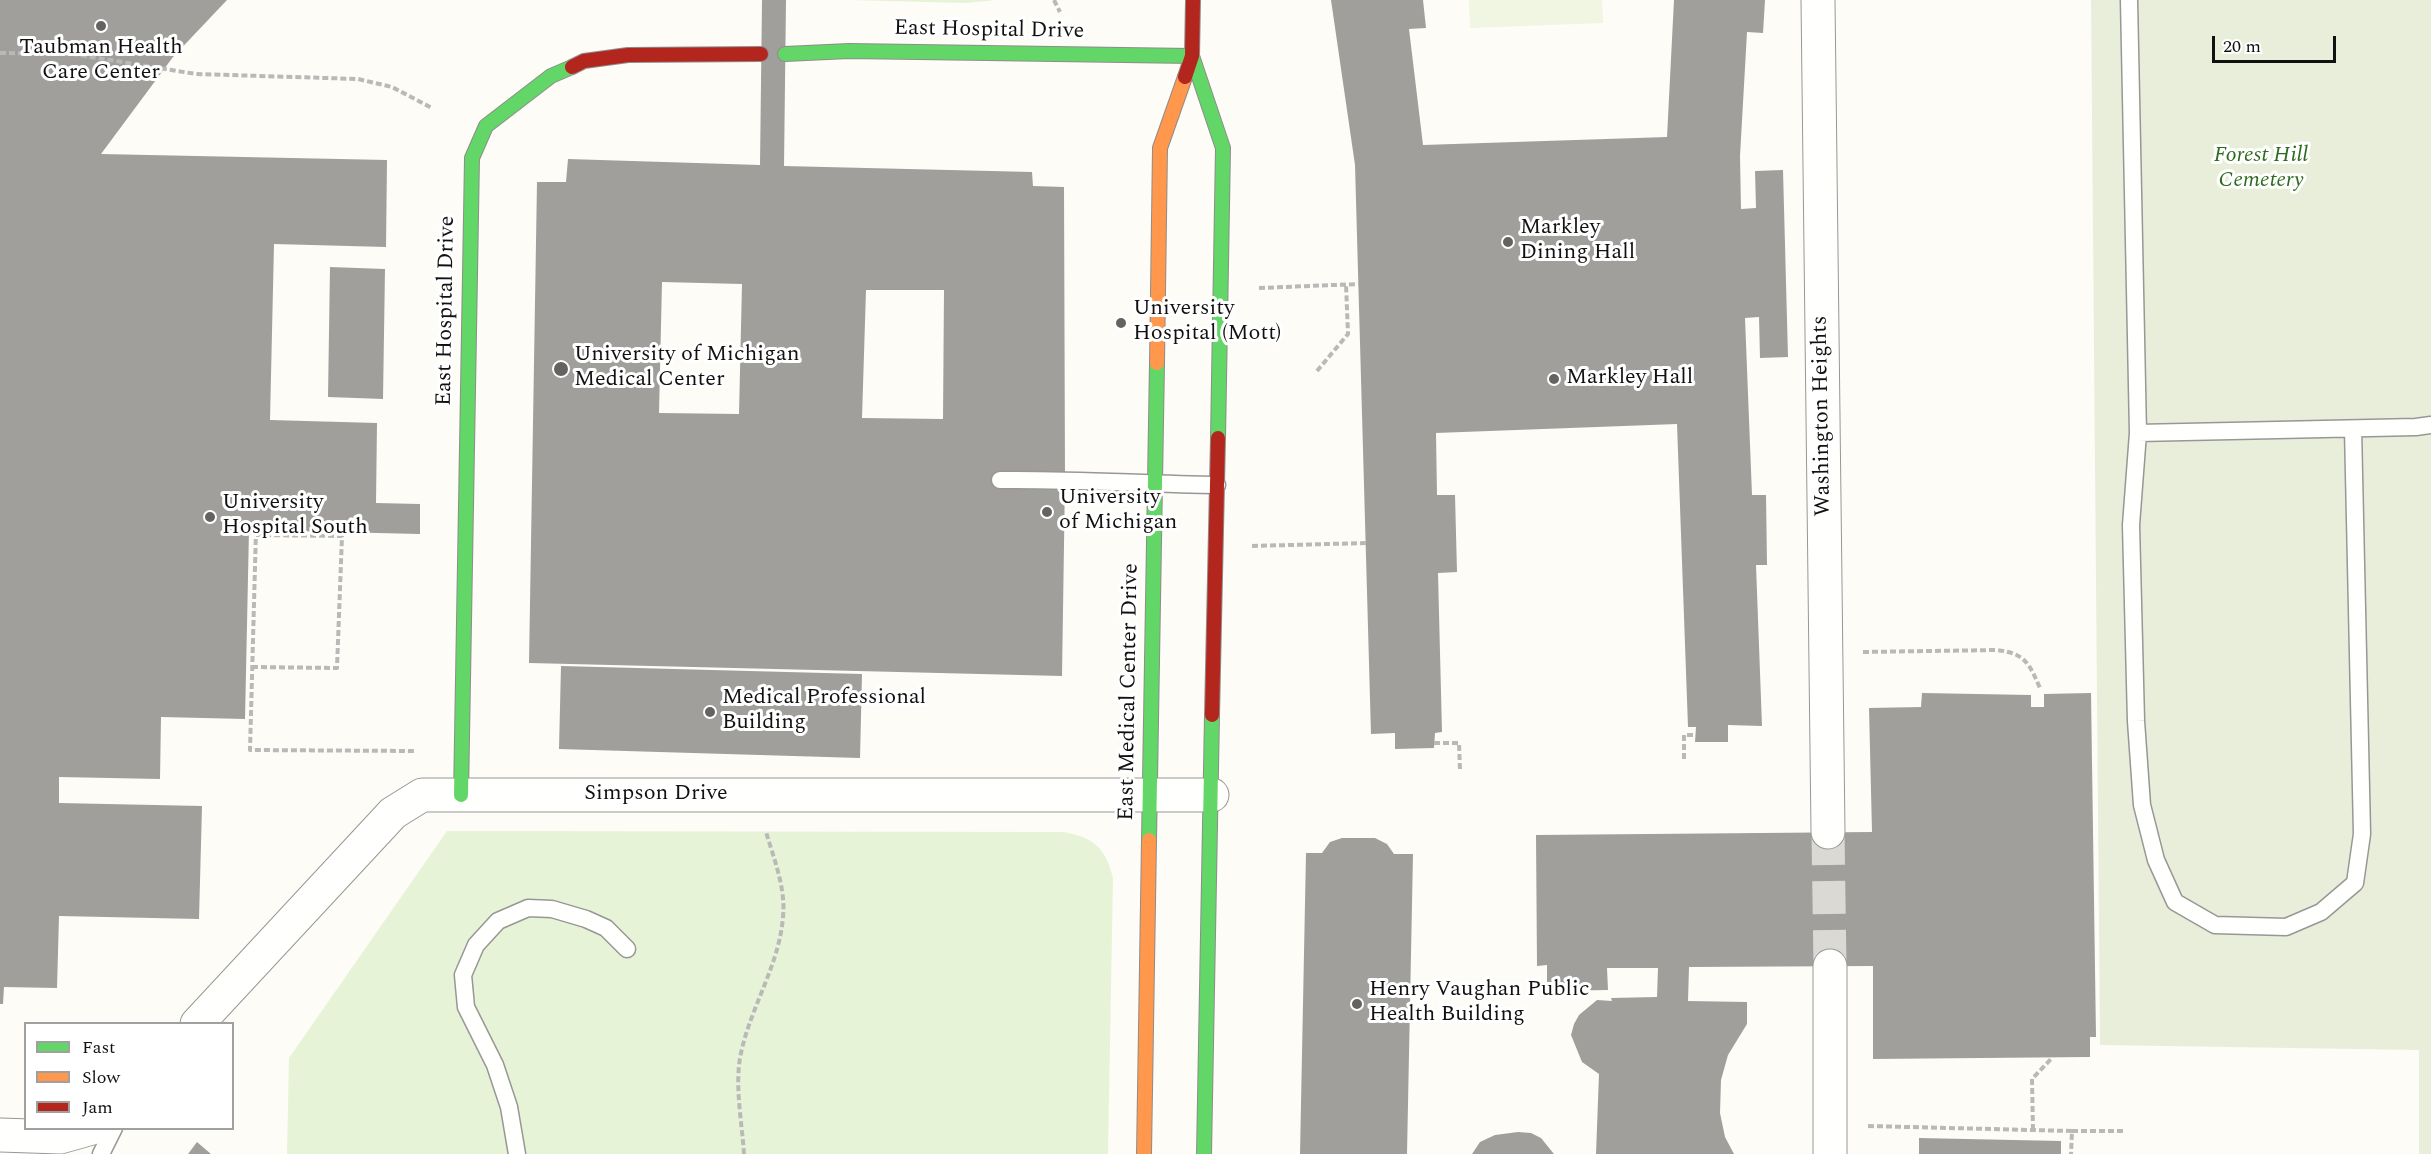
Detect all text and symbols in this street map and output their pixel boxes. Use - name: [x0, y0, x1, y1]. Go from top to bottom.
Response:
- street label: East Hospital Drive: [894, 16, 1084, 46]
- marker: Taubman Health Care Center: [94, 19, 108, 33]
- scale bar: [2215, 24, 2340, 62]
- text: 20 m: [2223, 33, 2261, 60]
- place label: Taubman Health Care Center: [19, 36, 183, 88]
- park label: Forest Hill Cemetery: [2214, 144, 2308, 196]
- street label: East Hospital Drive: [432, 216, 462, 406]
- place label: Markley Dining Hall: [1520, 216, 1635, 268]
- marker: Markley Dining Hall: [1501, 235, 1515, 249]
- place label: University Hospital (Mott): [1133, 297, 1281, 348]
- street label: Washington Heights: [1808, 315, 1838, 517]
- marker: University Hospital (Mott): [1114, 316, 1128, 330]
- place label: University of Michigan Medical Center: [574, 343, 799, 394]
- marker: University of Michigan Medical Center: [552, 360, 570, 378]
- place label: Markley Hall: [1566, 366, 1693, 392]
- marker: Markley Hall: [1547, 372, 1561, 386]
- place label: University of Michigan: [1059, 486, 1177, 538]
- place label: University Hospital South: [222, 491, 368, 542]
- marker: University of Michigan: [1040, 505, 1054, 519]
- marker: University Hospital South: [203, 510, 217, 524]
- street label: East Medical Center Drive: [1115, 563, 1145, 821]
- place label: Medical Professional Building: [722, 686, 926, 738]
- marker: Medical Professional Building: [703, 705, 717, 719]
- street label: Simpson Drive: [584, 782, 728, 808]
- place label: Henry Vaughan Public Health Building: [1369, 978, 1589, 1030]
- marker: Henry Vaughan Public Health Building: [1350, 997, 1364, 1011]
- legend: [24, 1022, 234, 1130]
- text: Fast: [82, 1034, 115, 1061]
- text: Slow: [82, 1064, 120, 1091]
- text: Jam: [82, 1094, 113, 1121]

